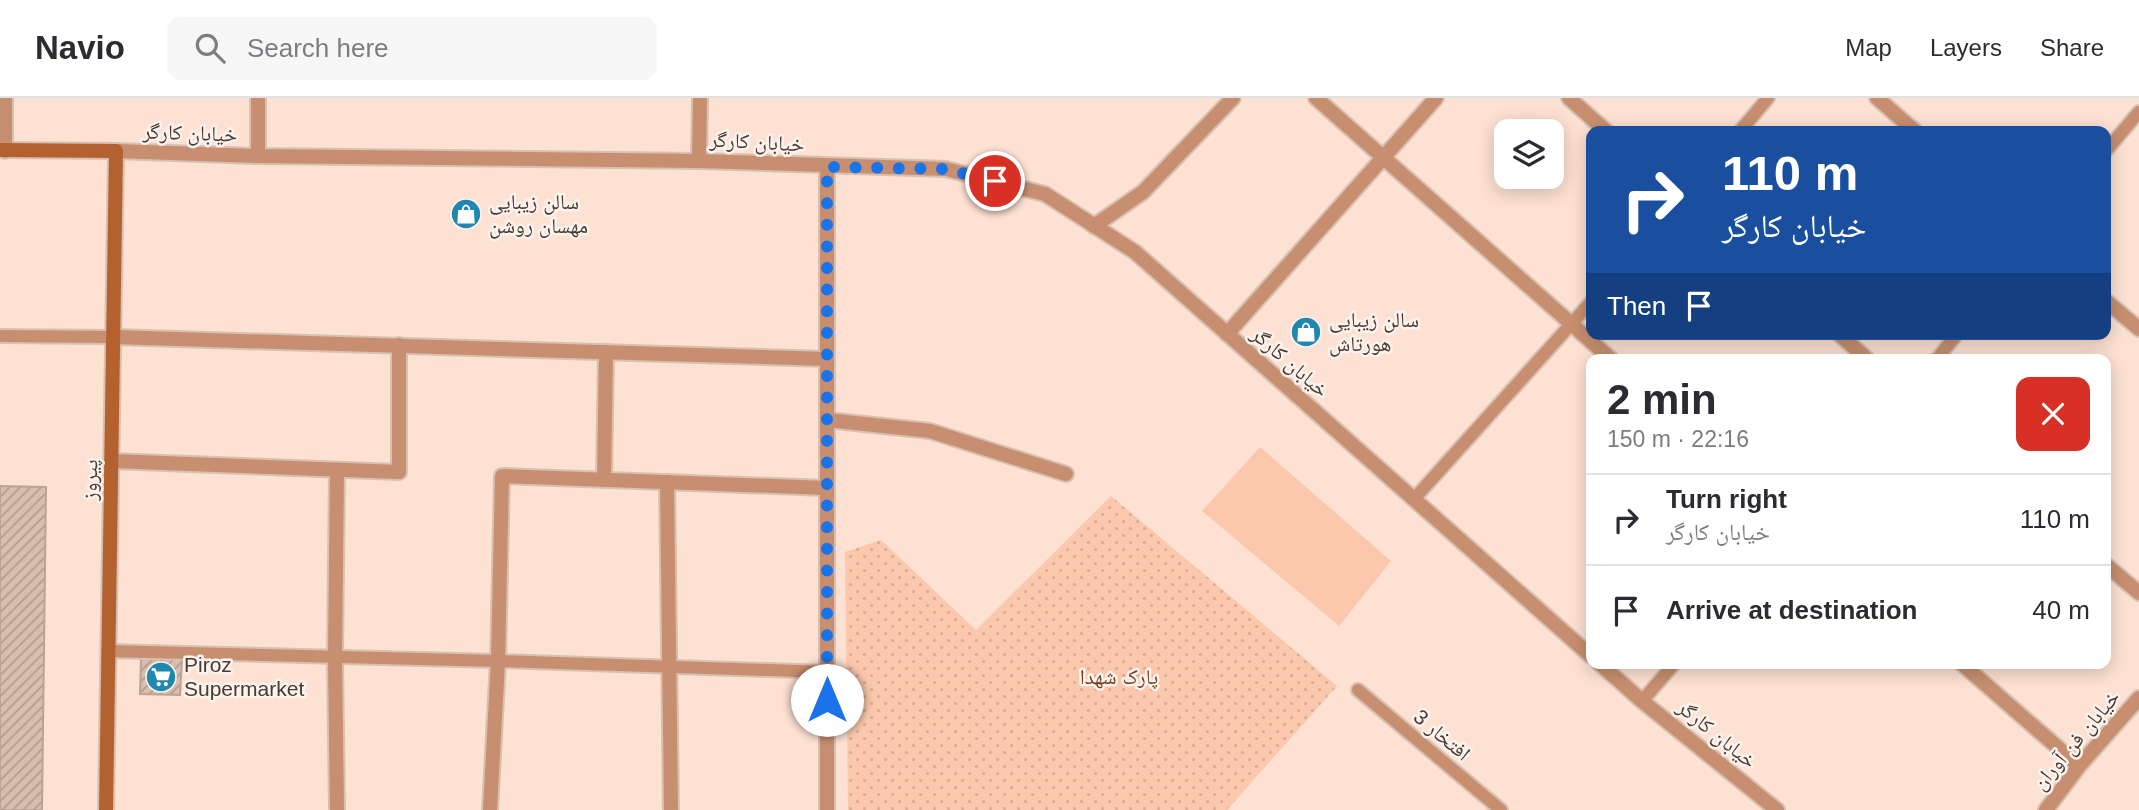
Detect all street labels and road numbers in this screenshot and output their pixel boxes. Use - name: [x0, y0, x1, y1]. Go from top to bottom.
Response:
- street label: خیابان کارگر: [141, 119, 238, 147]
- street label: خیابان کارگر: [708, 127, 805, 156]
- street label: خیابان کارگر: [1246, 321, 1334, 402]
- street label: پیروز: [78, 459, 103, 502]
- street label: خیابان فن آوران: [2027, 685, 2125, 795]
- street label: خیابان کارگر: [1672, 694, 1761, 773]
- street label: افتخار 3: [1410, 704, 1475, 765]

